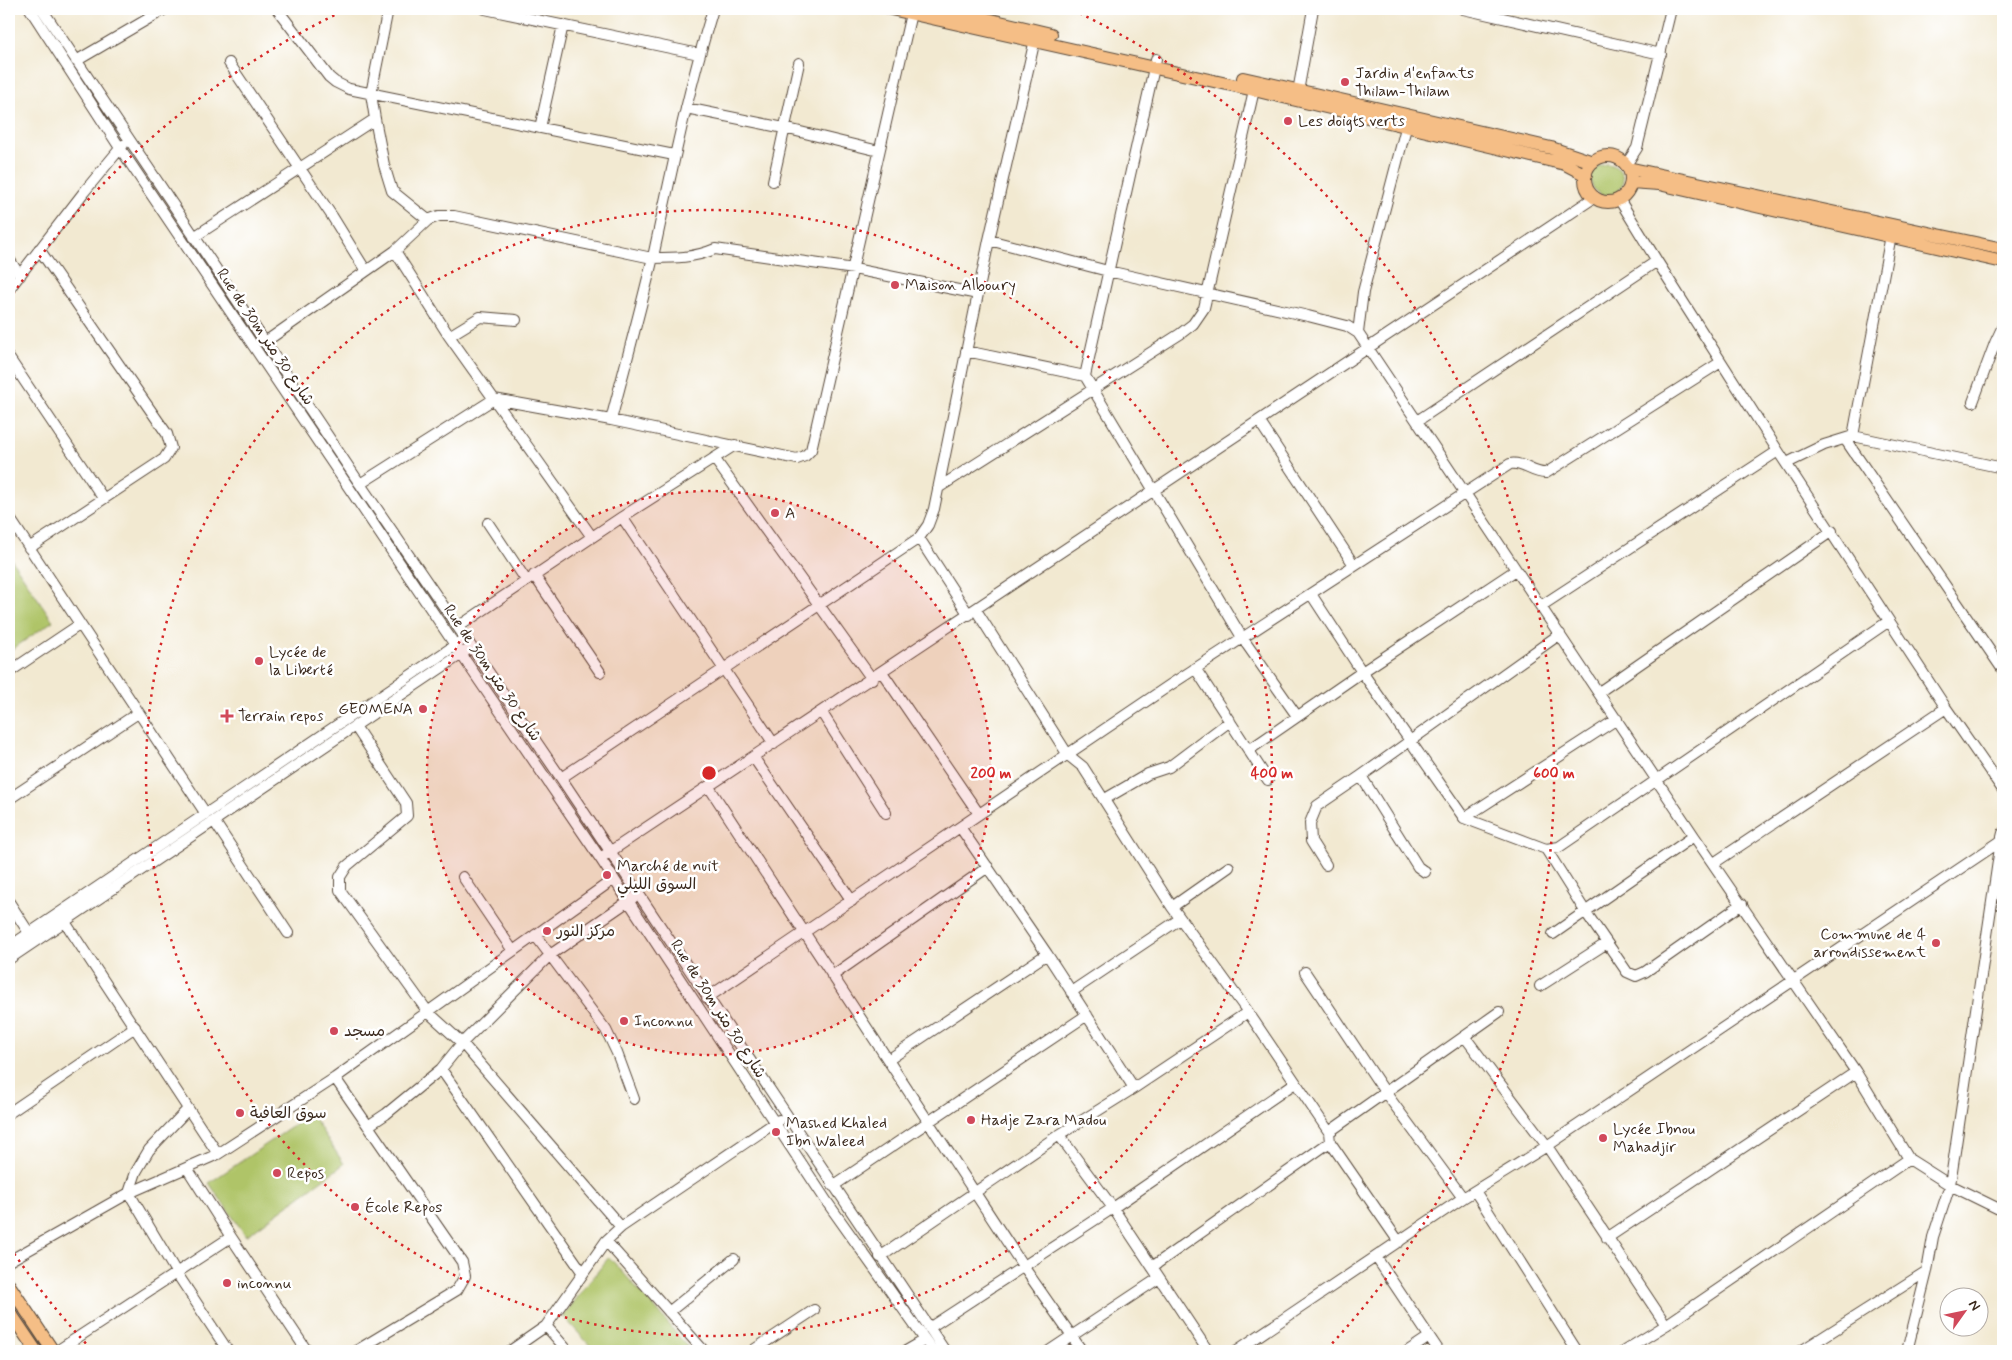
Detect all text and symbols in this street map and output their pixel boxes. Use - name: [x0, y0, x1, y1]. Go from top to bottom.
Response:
- place label: Jardin d'enfants Thilam-Thilam: [1355, 63, 1474, 102]
- marker: Jardin d'enfants Thilam-Thilam: [1339, 76, 1351, 88]
- place label: Les doigts verts: [1298, 111, 1405, 132]
- marker: Les doigts verts: [1282, 115, 1294, 127]
- street label: Rue de 30m شارع 30 متر: [211, 264, 319, 410]
- place label: Maison Alboury: [905, 275, 1016, 296]
- marker: Maison Alboury: [889, 279, 901, 291]
- place label: A: [785, 503, 795, 524]
- marker: A: [769, 507, 781, 519]
- street label: Rue de 30m شارع 30 متر: [438, 600, 546, 746]
- place label: Lycée de la Liberté: [269, 642, 333, 681]
- marker: Lycée de la Liberté: [253, 655, 265, 667]
- place label: GEOMENA: [338, 699, 413, 720]
- marker: GEOMENA: [417, 703, 429, 715]
- place label: Terrain repos: [238, 706, 323, 727]
- marker: Terrain repos: [220, 709, 234, 723]
- centre of rings: [700, 764, 718, 782]
- text: 200 m: [971, 764, 1012, 784]
- text: 400 m: [1251, 764, 1293, 784]
- text: 600 m: [1533, 764, 1575, 784]
- place label: Marché de nuit السوق الليلي: [617, 856, 719, 898]
- marker: Marché de nuit السوق الليلي: [601, 869, 613, 881]
- place label: مركز النور: [555, 921, 615, 942]
- place label: Commune de 4 arrondissement: [1814, 924, 1927, 963]
- marker: مركز النور: [541, 925, 553, 937]
- street label: Rue de 30m شارع 30 متر: [665, 936, 771, 1082]
- marker: Commune de 4 arrondissement: [1930, 937, 1942, 949]
- place label: Inconnu: [634, 1011, 693, 1032]
- marker: Inconnu: [618, 1015, 630, 1027]
- place label: مسجد: [344, 1021, 385, 1042]
- marker: مسجد: [328, 1025, 340, 1037]
- place label: سوق العافية: [250, 1103, 327, 1124]
- marker: سوق العافية: [234, 1107, 246, 1119]
- place label: Hadje Zara Madou: [981, 1110, 1106, 1131]
- place label: Mashed Khaled Ibn Waleed: [786, 1113, 887, 1152]
- marker: Hadje Zara Madou: [965, 1114, 977, 1126]
- place label: Lycée Ibnou Mahadjir: [1613, 1119, 1695, 1158]
- marker: Mashed Khaled Ibn Waleed: [770, 1126, 782, 1138]
- marker: Lycée Ibnou Mahadjir: [1597, 1132, 1609, 1144]
- place label: Repos: [287, 1163, 324, 1184]
- marker: Repos: [271, 1167, 283, 1179]
- place label: École Repos: [365, 1197, 443, 1218]
- marker: École Repos: [349, 1201, 361, 1213]
- place label: inconnu: [237, 1273, 292, 1294]
- marker: inconnu: [221, 1277, 233, 1289]
- north arrow: [1940, 1288, 1990, 1338]
- text: N: [1964, 1297, 1984, 1314]

